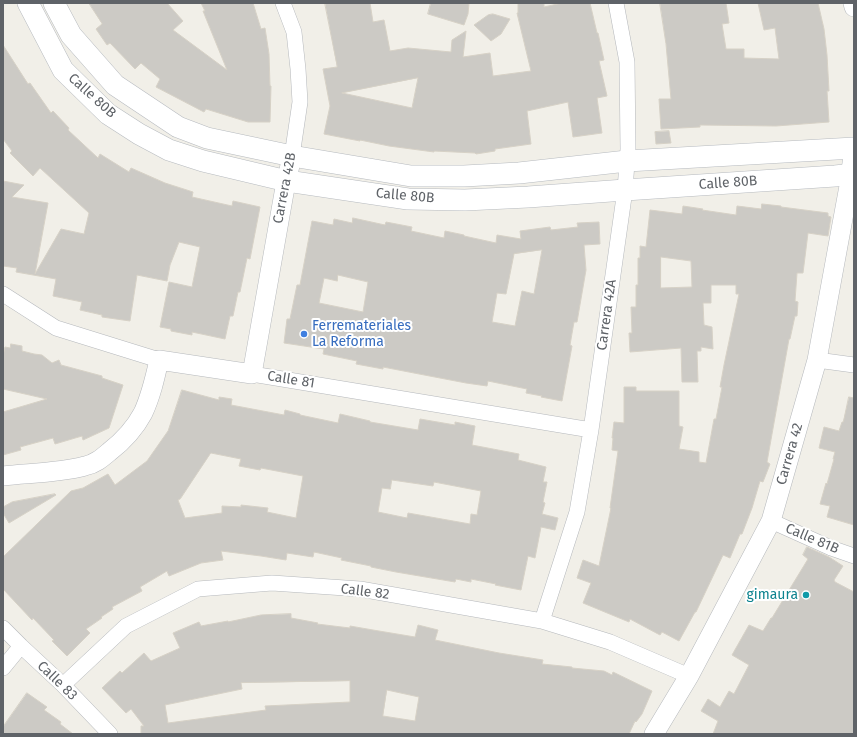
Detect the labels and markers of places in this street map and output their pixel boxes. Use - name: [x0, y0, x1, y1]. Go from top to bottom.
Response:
- place label: Ferremateriales La Reforma: [312, 318, 411, 350]
- marker: Ferremateriales La Reforma: [299, 329, 309, 339]
- place label: gimaura: [746, 587, 798, 603]
- marker: gimaura: [801, 590, 811, 600]

